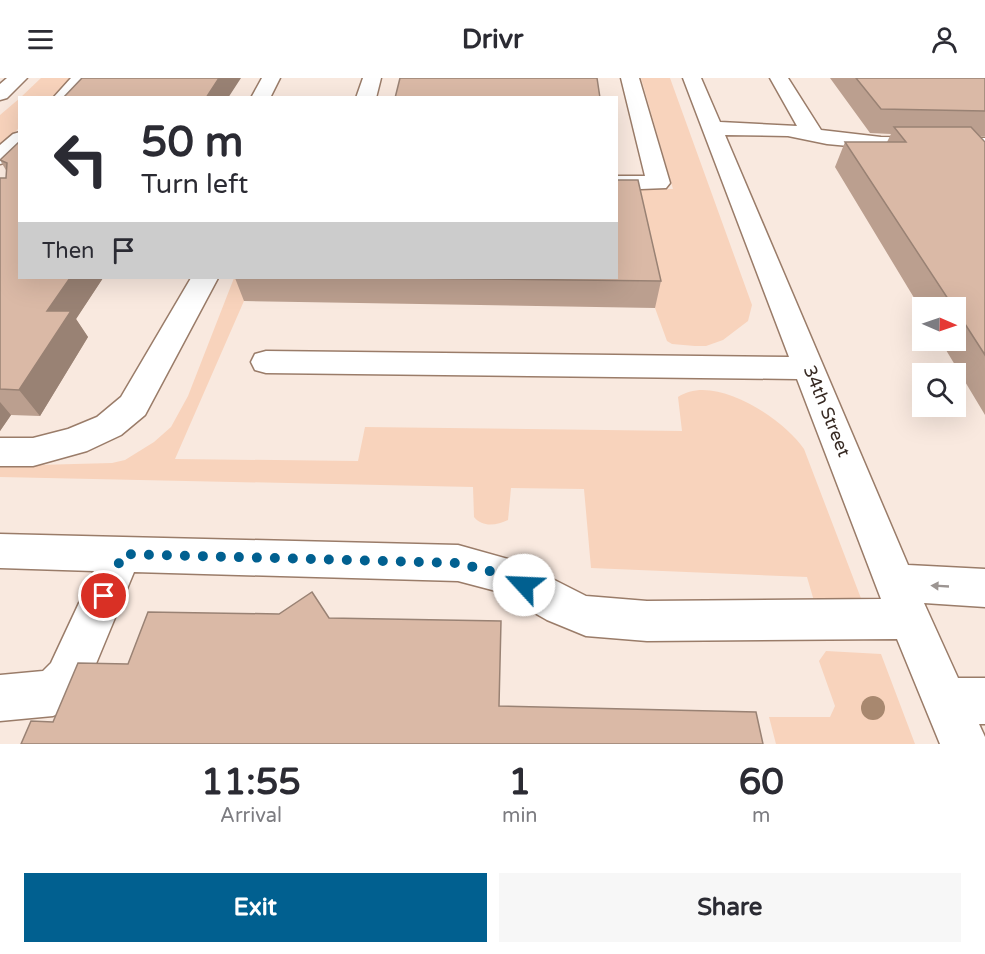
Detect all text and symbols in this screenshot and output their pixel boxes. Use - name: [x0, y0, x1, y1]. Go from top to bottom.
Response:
- icon: menu: [24, 23, 57, 56]
- text: Drivr: [462, 23, 523, 56]
- icon: person: [928, 23, 961, 56]
- text: 50 m: [141, 117, 243, 168]
- icon: left: [42, 120, 120, 198]
- text: Turn left: [141, 168, 248, 201]
- icon: arrive: [107, 234, 140, 267]
- text: Then: [42, 238, 95, 264]
- north arrow: [912, 297, 966, 351]
- map controls: [912, 297, 966, 417]
- street label: 34th Street: [799, 362, 855, 460]
- button: search: [912, 363, 966, 417]
- position arrow: [492, 553, 556, 617]
- pin: [78, 570, 129, 621]
- icon: arrive: [87, 579, 120, 612]
- one-way arrow: [931, 581, 950, 590]
- text: 11:55: [201, 761, 301, 804]
- text: 1: [508, 761, 531, 804]
- text: 60: [739, 761, 784, 804]
- text: Arrival: [220, 804, 282, 828]
- text: min: [502, 804, 538, 828]
- text: m: [752, 804, 770, 828]
- button: Exit: [24, 873, 487, 942]
- button: Share: [499, 873, 961, 942]

